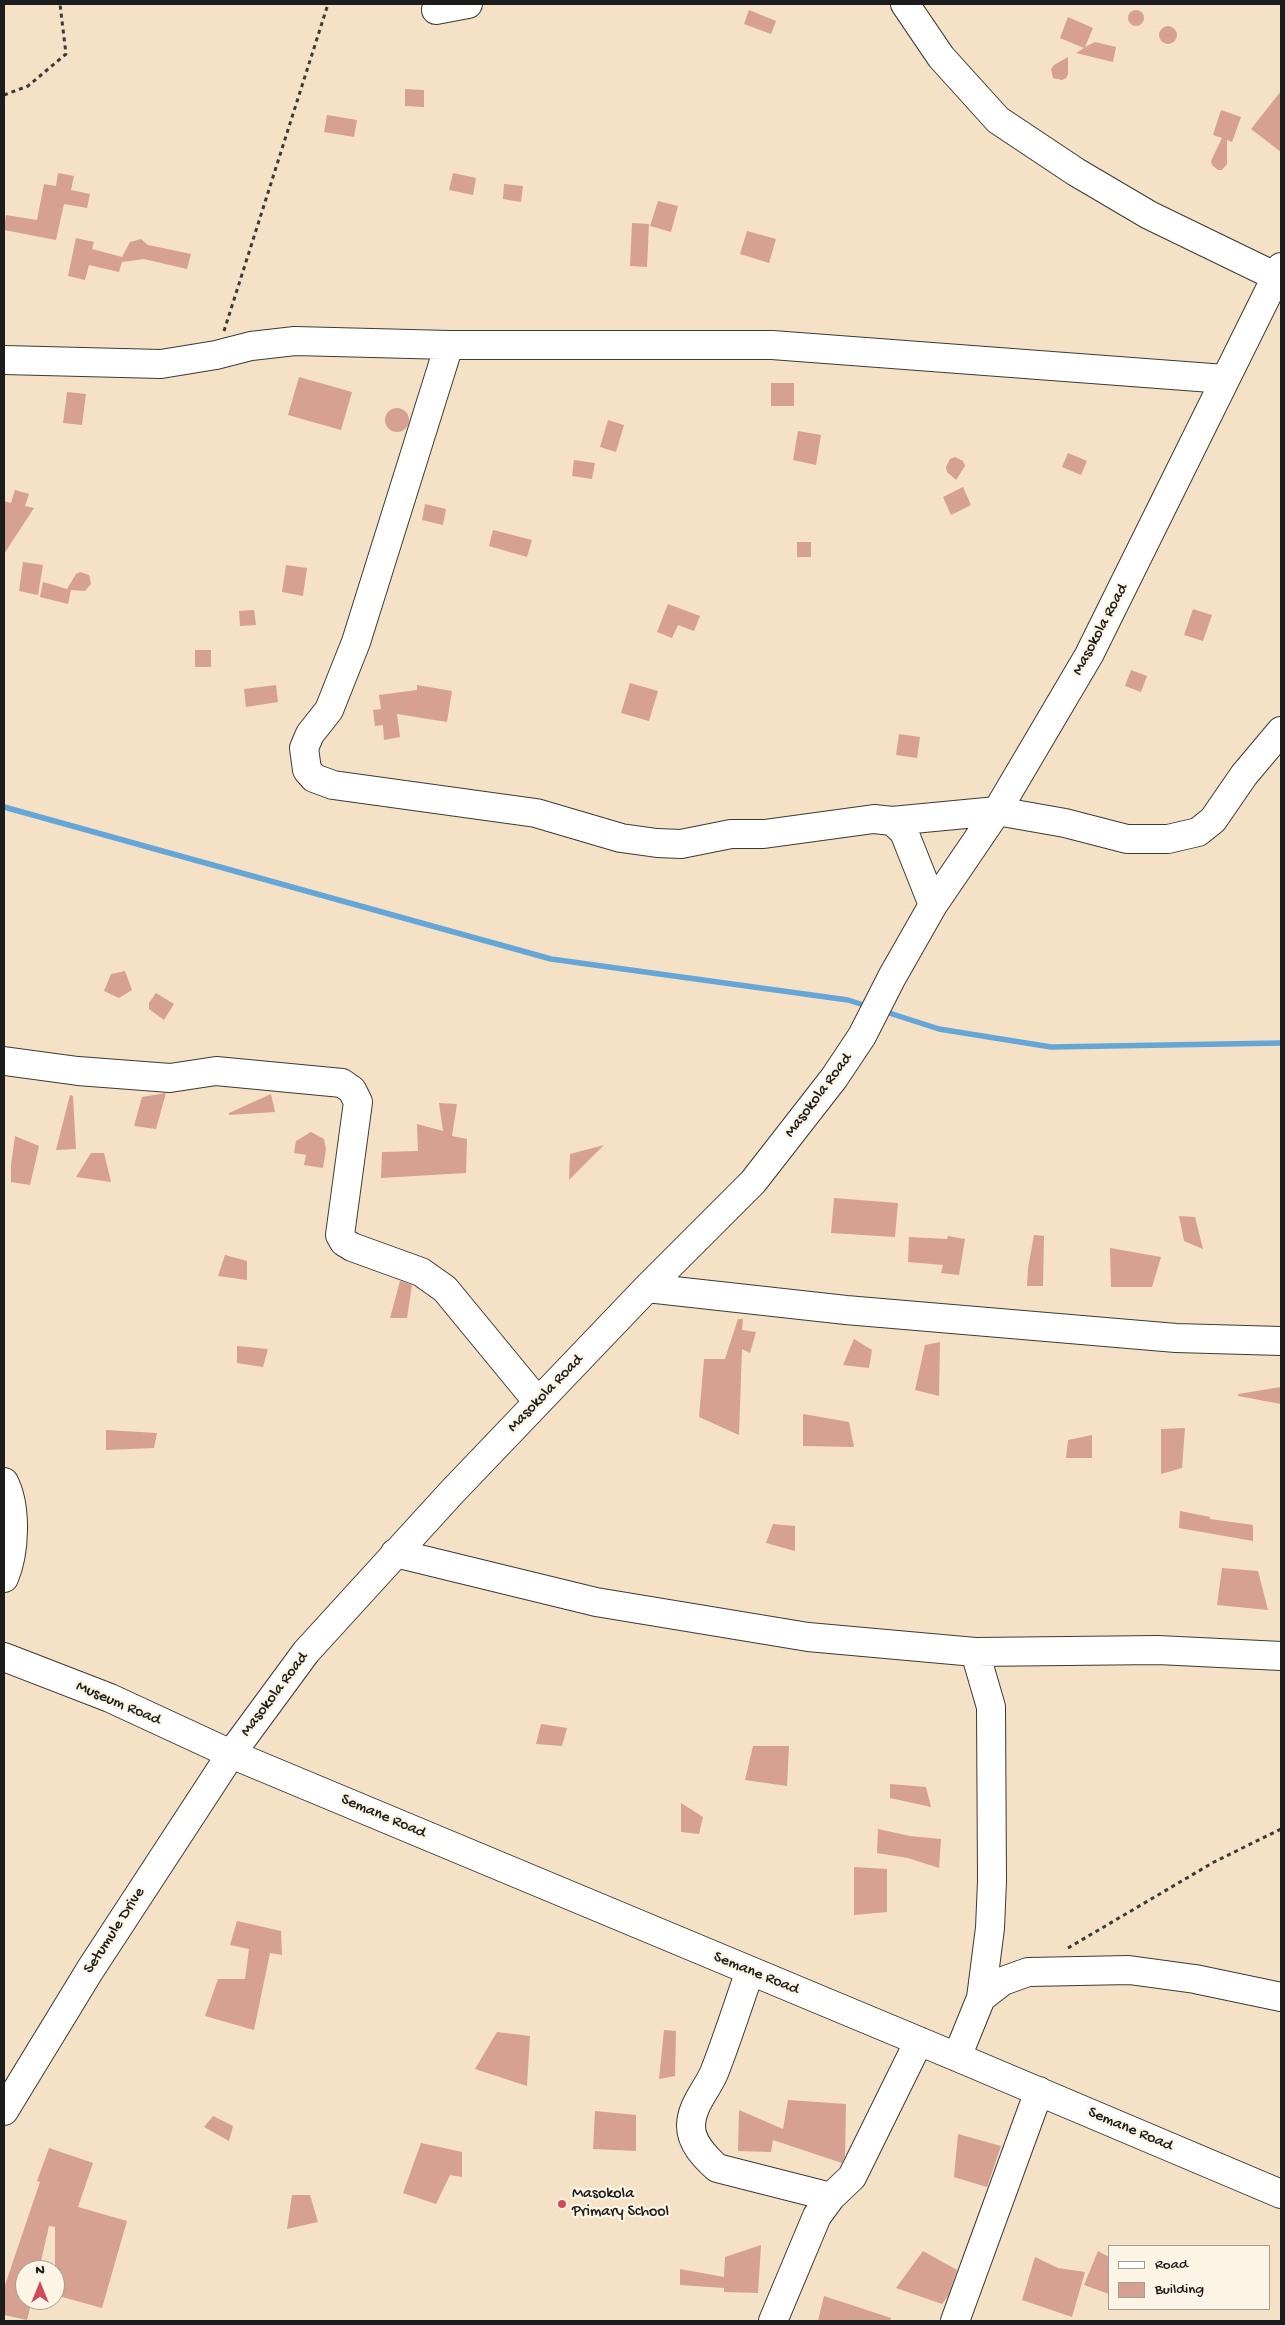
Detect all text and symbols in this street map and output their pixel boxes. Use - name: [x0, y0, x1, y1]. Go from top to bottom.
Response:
- street label: Masokola Road: [1069, 581, 1133, 679]
- street label: Masokola Road: [781, 1050, 857, 1142]
- street label: Masokola Road: [504, 1351, 588, 1437]
- street label: Masokola Road: [237, 1649, 313, 1741]
- street label: Museum Road: [73, 1678, 163, 1730]
- street label: Semane Road: [338, 1790, 428, 1844]
- street label: Setumule Drive: [80, 1884, 150, 1978]
- street label: Semane Road: [710, 1948, 802, 2000]
- street label: Semane Road: [1085, 2103, 1175, 2157]
- place label: Masokola Primary School: [572, 2185, 669, 2223]
- marker: Masokola Primary School: [556, 2198, 568, 2210]
- legend: [1108, 2245, 1270, 2310]
- text: Road: [1155, 2256, 1188, 2274]
- north arrow: [15, 2260, 65, 2310]
- text: N: [35, 2262, 45, 2279]
- text: Building: [1155, 2281, 1204, 2299]

